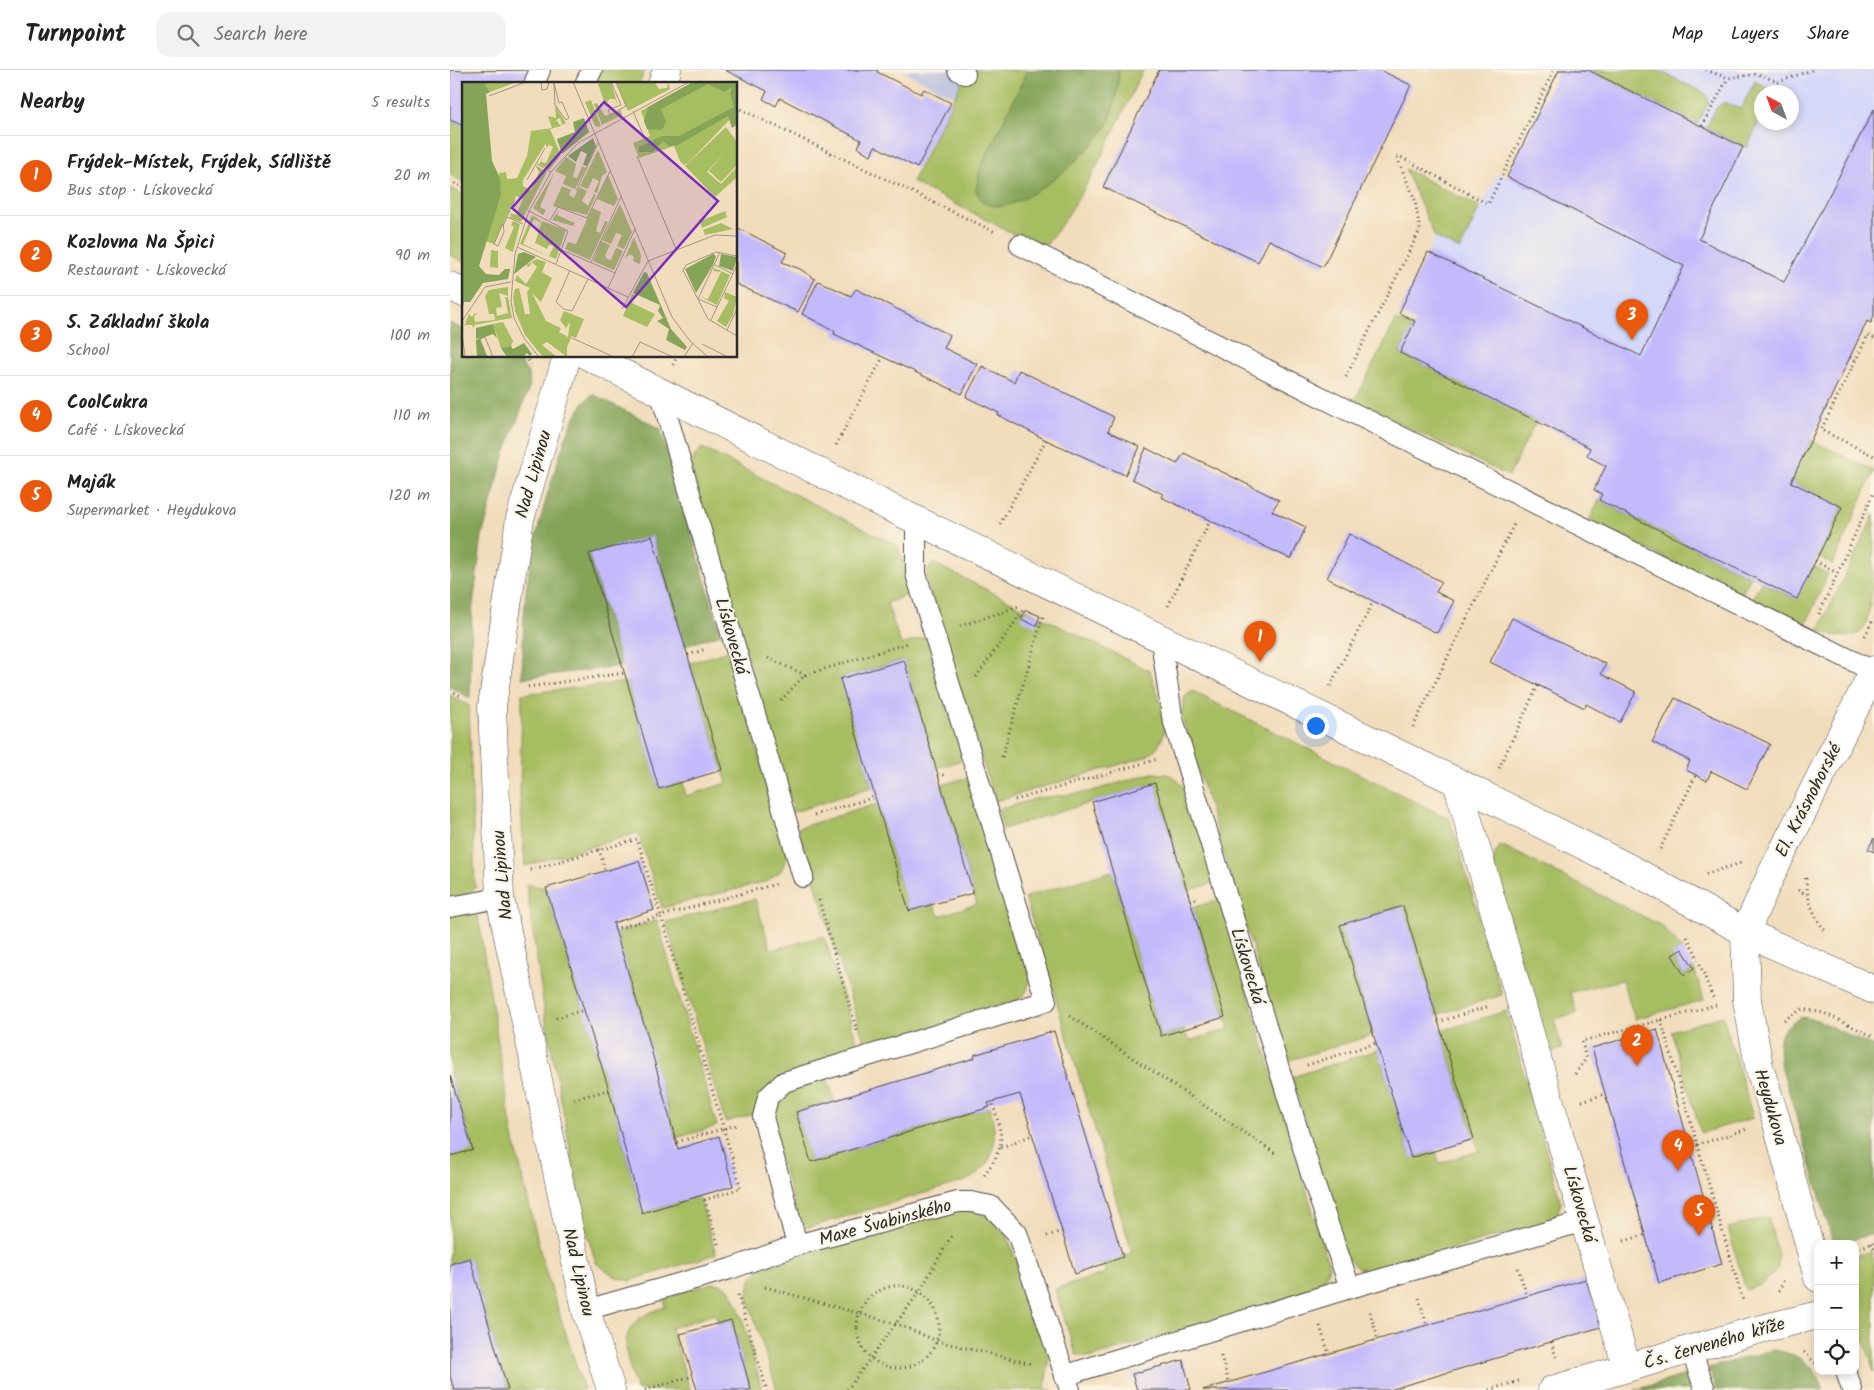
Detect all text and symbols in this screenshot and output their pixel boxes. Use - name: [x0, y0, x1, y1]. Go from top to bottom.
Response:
- search box: [156, 12, 506, 57]
- text: Turnpoint: [25, 15, 126, 54]
- text: Search here: [214, 20, 308, 50]
- text: Map: [1672, 20, 1703, 49]
- text: Layers: [1731, 20, 1779, 49]
- text: Share: [1807, 20, 1849, 49]
- icon: search: [174, 21, 202, 49]
- inset map: [462, 82, 738, 358]
- north arrow: [1754, 85, 1799, 130]
- text: Nearby: [20, 86, 85, 119]
- text: 5 results: [371, 90, 430, 115]
- text: Frýdek-Místek, Frýdek, Sídliště: [67, 148, 331, 178]
- text: 1: [34, 163, 38, 188]
- text: 20 m: [394, 163, 430, 188]
- text: Bus stop · Lískovecká: [67, 178, 213, 203]
- text: Kozlovna Na Špici: [67, 228, 214, 258]
- text: 2: [31, 243, 41, 268]
- text: 90 m: [395, 243, 430, 268]
- text: Restaurant · Lískovecká: [67, 258, 226, 283]
- pin: 3: [1616, 299, 1648, 340]
- text: 5. Základní škola: [67, 308, 209, 338]
- text: 3: [32, 323, 40, 348]
- text: 100 m: [390, 323, 430, 348]
- text: School: [67, 338, 110, 363]
- text: CoolCukra: [67, 388, 148, 418]
- text: 4: [32, 403, 40, 428]
- text: 110 m: [393, 403, 430, 428]
- text: Café · Lískovecká: [67, 418, 184, 443]
- street label: Nad Lipinou: [508, 427, 561, 522]
- text: Maják: [67, 468, 115, 498]
- text: 5: [32, 483, 40, 508]
- text: 120 m: [389, 483, 430, 508]
- text: Supermarket · Heydukova: [67, 498, 237, 523]
- street label: Lískovecká: [706, 594, 756, 680]
- pin: 1: [1244, 621, 1276, 662]
- your location: [1303, 713, 1329, 739]
- street label: El. Krásnohorské: [1768, 738, 1851, 863]
- street label: Nad Lipinou: [485, 828, 522, 921]
- street label: Lískovecká: [1221, 924, 1272, 1010]
- pin: 2: [1621, 1025, 1653, 1066]
- street label: Heydukova: [1745, 1065, 1794, 1149]
- pin: 4: [1662, 1130, 1694, 1171]
- street label: Lískovecká: [1554, 1162, 1604, 1248]
- street label: Maxe Švabinského: [816, 1192, 955, 1255]
- pin: 5: [1683, 1195, 1715, 1236]
- street label: Nad Lipinou: [553, 1225, 602, 1320]
- map controls: [1814, 1240, 1859, 1375]
- button: +: [1814, 1240, 1859, 1285]
- button: −: [1814, 1285, 1859, 1330]
- street label: Čs. červeného kříže: [1640, 1310, 1789, 1379]
- button: locate: [1814, 1330, 1859, 1375]

